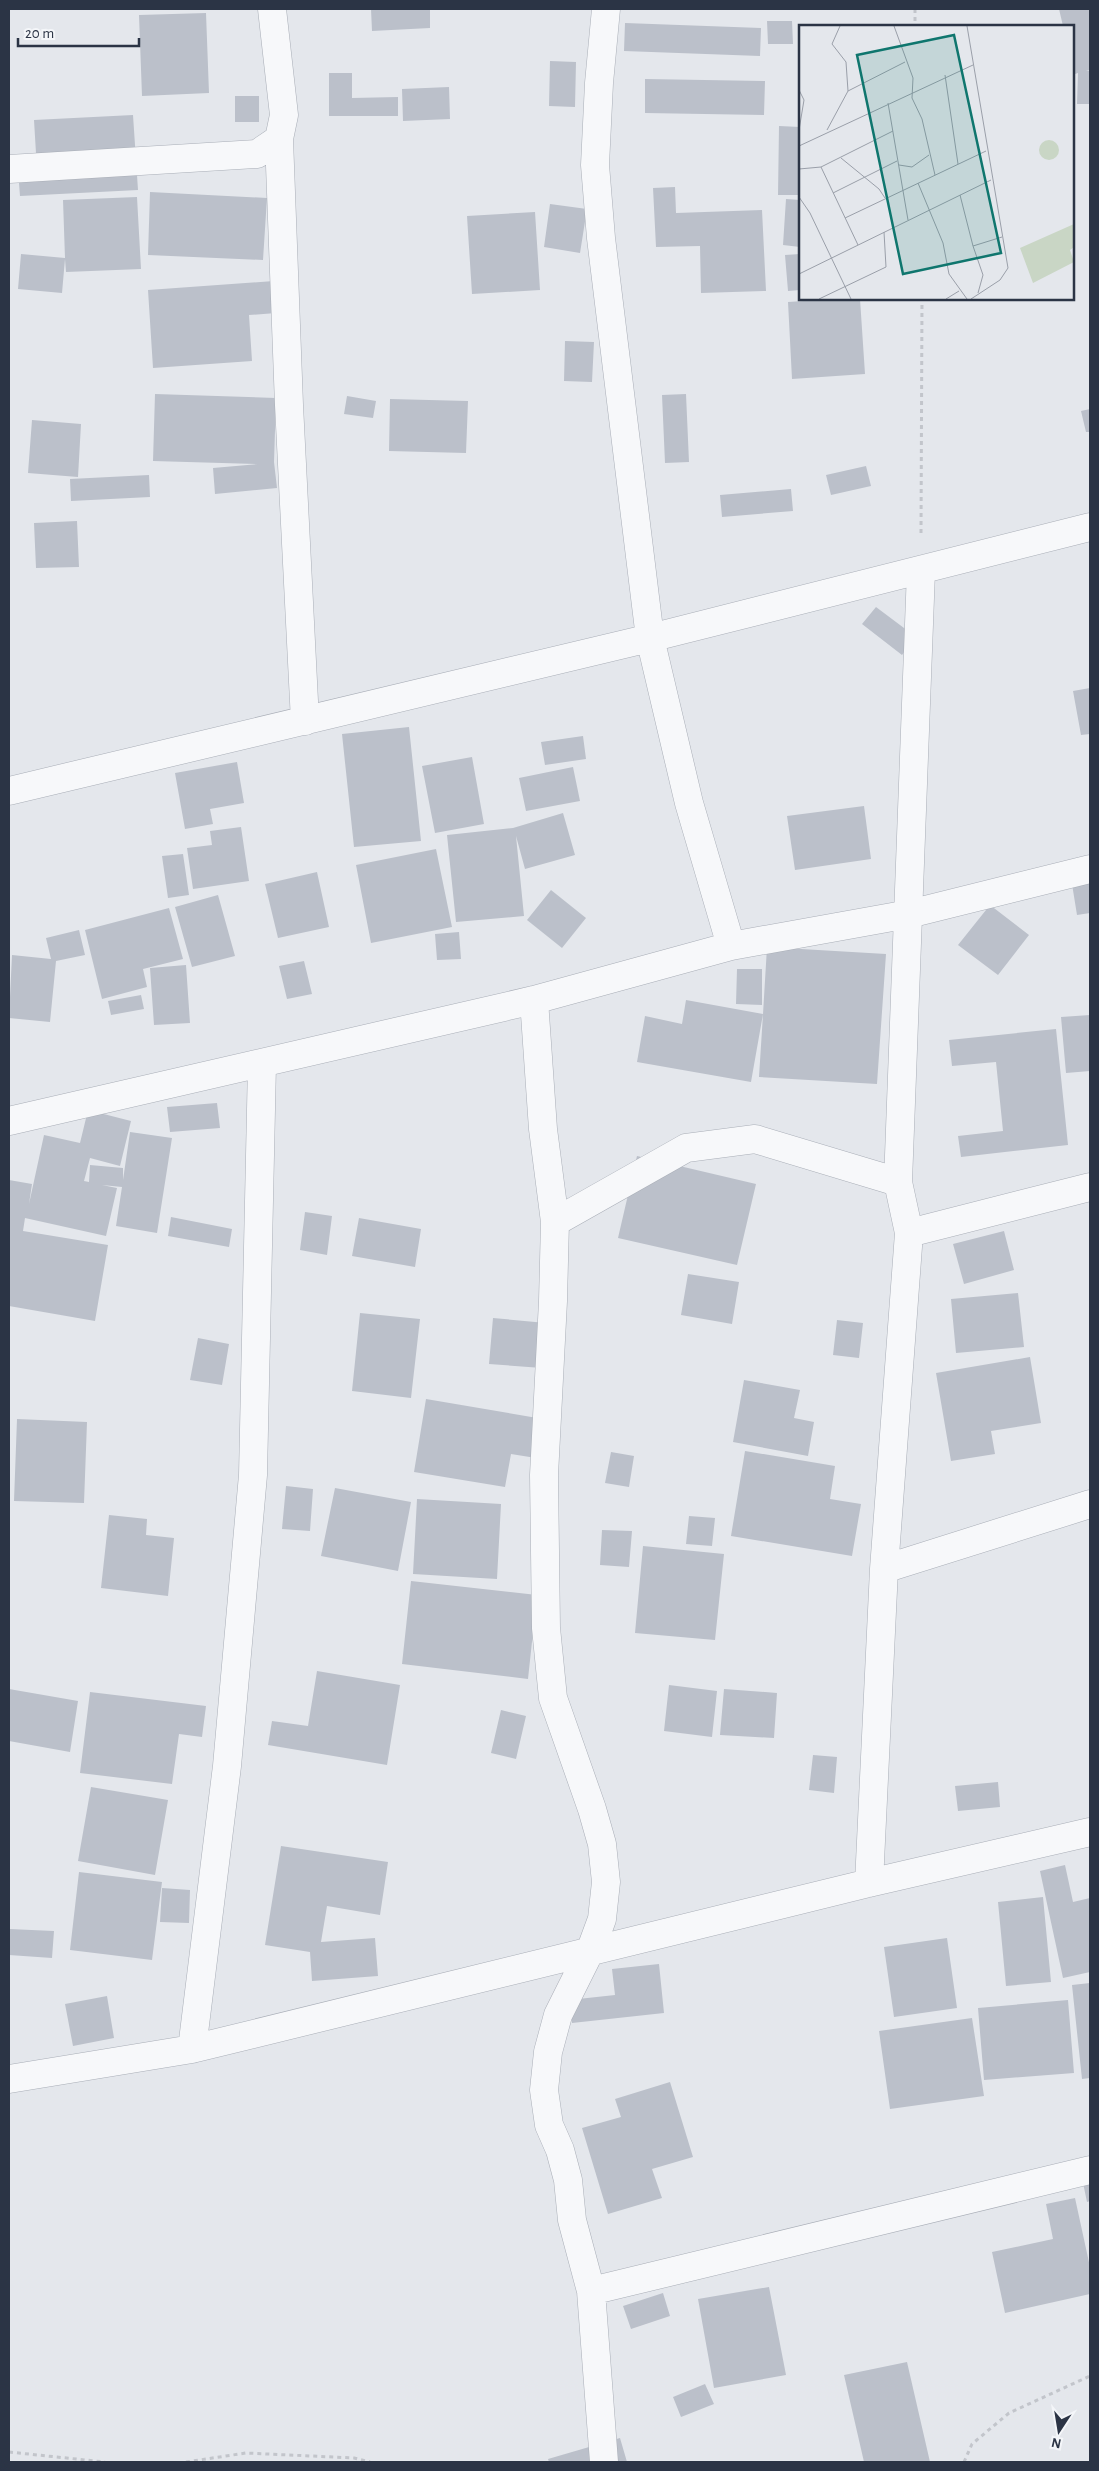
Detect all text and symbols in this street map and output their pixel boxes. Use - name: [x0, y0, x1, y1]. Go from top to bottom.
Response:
- scale bar: [18, 15, 139, 47]
- inset map: [799, 25, 1074, 300]
- text: 20 m: [25, 26, 54, 41]
- north arrow: [1034, 2406, 1084, 2456]
- text: N: [1050, 2435, 1063, 2451]

